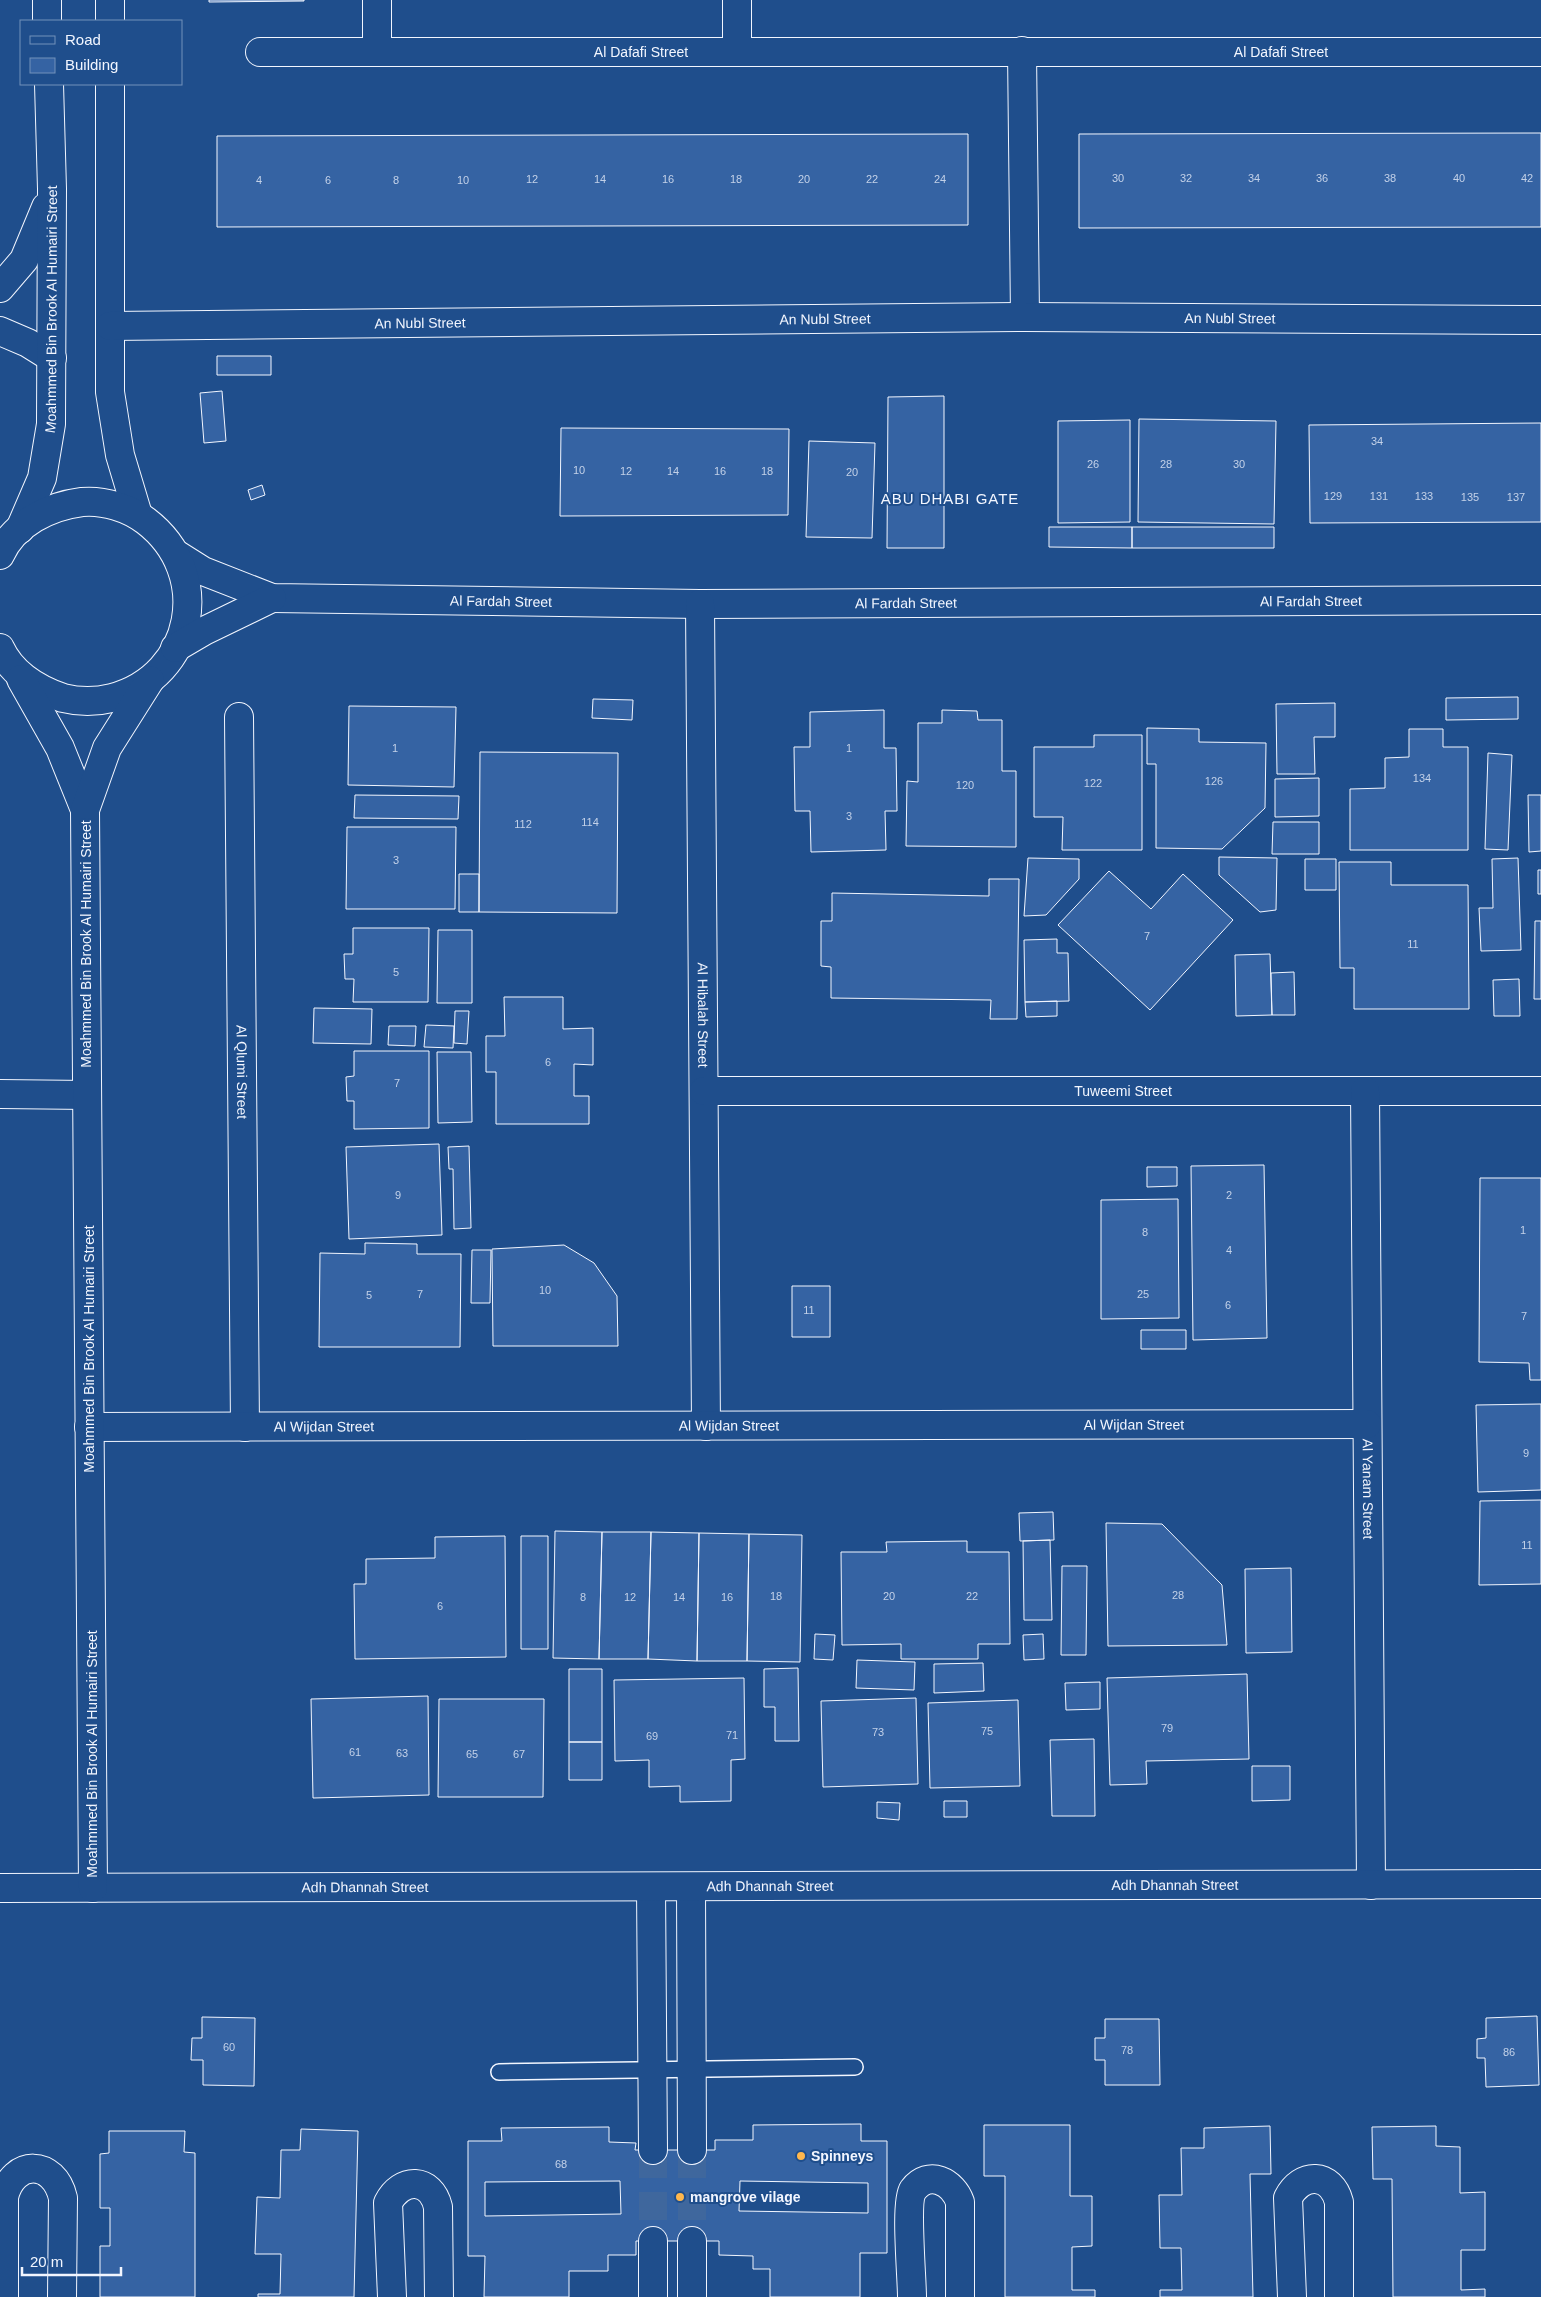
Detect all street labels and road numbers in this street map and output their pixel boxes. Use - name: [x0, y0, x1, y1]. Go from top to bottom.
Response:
- street label: Al Dafafi Street: [594, 44, 688, 60]
- street label: Al Dafafi Street: [1234, 44, 1328, 60]
- street label: Moahmmed Bin Brook Al Humairi Street: [42, 185, 60, 434]
- street label: An Nubl Street: [1184, 310, 1276, 326]
- street label: An Nubl Street: [779, 311, 871, 327]
- street label: An Nubl Street: [374, 315, 466, 331]
- street label: Al Fardah Street: [450, 592, 552, 610]
- street label: Al Fardah Street: [1260, 593, 1362, 609]
- street label: Al Fardah Street: [855, 595, 957, 611]
- street label: Moahmmed Bin Brook Al Humairi Street: [78, 820, 94, 1068]
- street label: Al Hibalah Street: [695, 962, 711, 1068]
- street label: Al Qlumi Street: [234, 1025, 250, 1119]
- street label: Tuweemi Street: [1074, 1083, 1172, 1099]
- street label: Moahmmed Bin Brook Al Humairi Street: [81, 1225, 97, 1473]
- street label: Al Wijdan Street: [1084, 1416, 1184, 1433]
- street label: Al Wijdan Street: [679, 1417, 779, 1434]
- street label: Al Wijdan Street: [274, 1418, 374, 1435]
- street label: Al Yanam Street: [1360, 1439, 1376, 1540]
- street label: Moahmmed Bin Brook Al Humairi Street: [84, 1630, 100, 1878]
- street label: Adh Dhannah Street: [1111, 1877, 1239, 1893]
- street label: Adh Dhannah Street: [706, 1878, 834, 1894]
- street label: Adh Dhannah Street: [301, 1879, 429, 1895]

